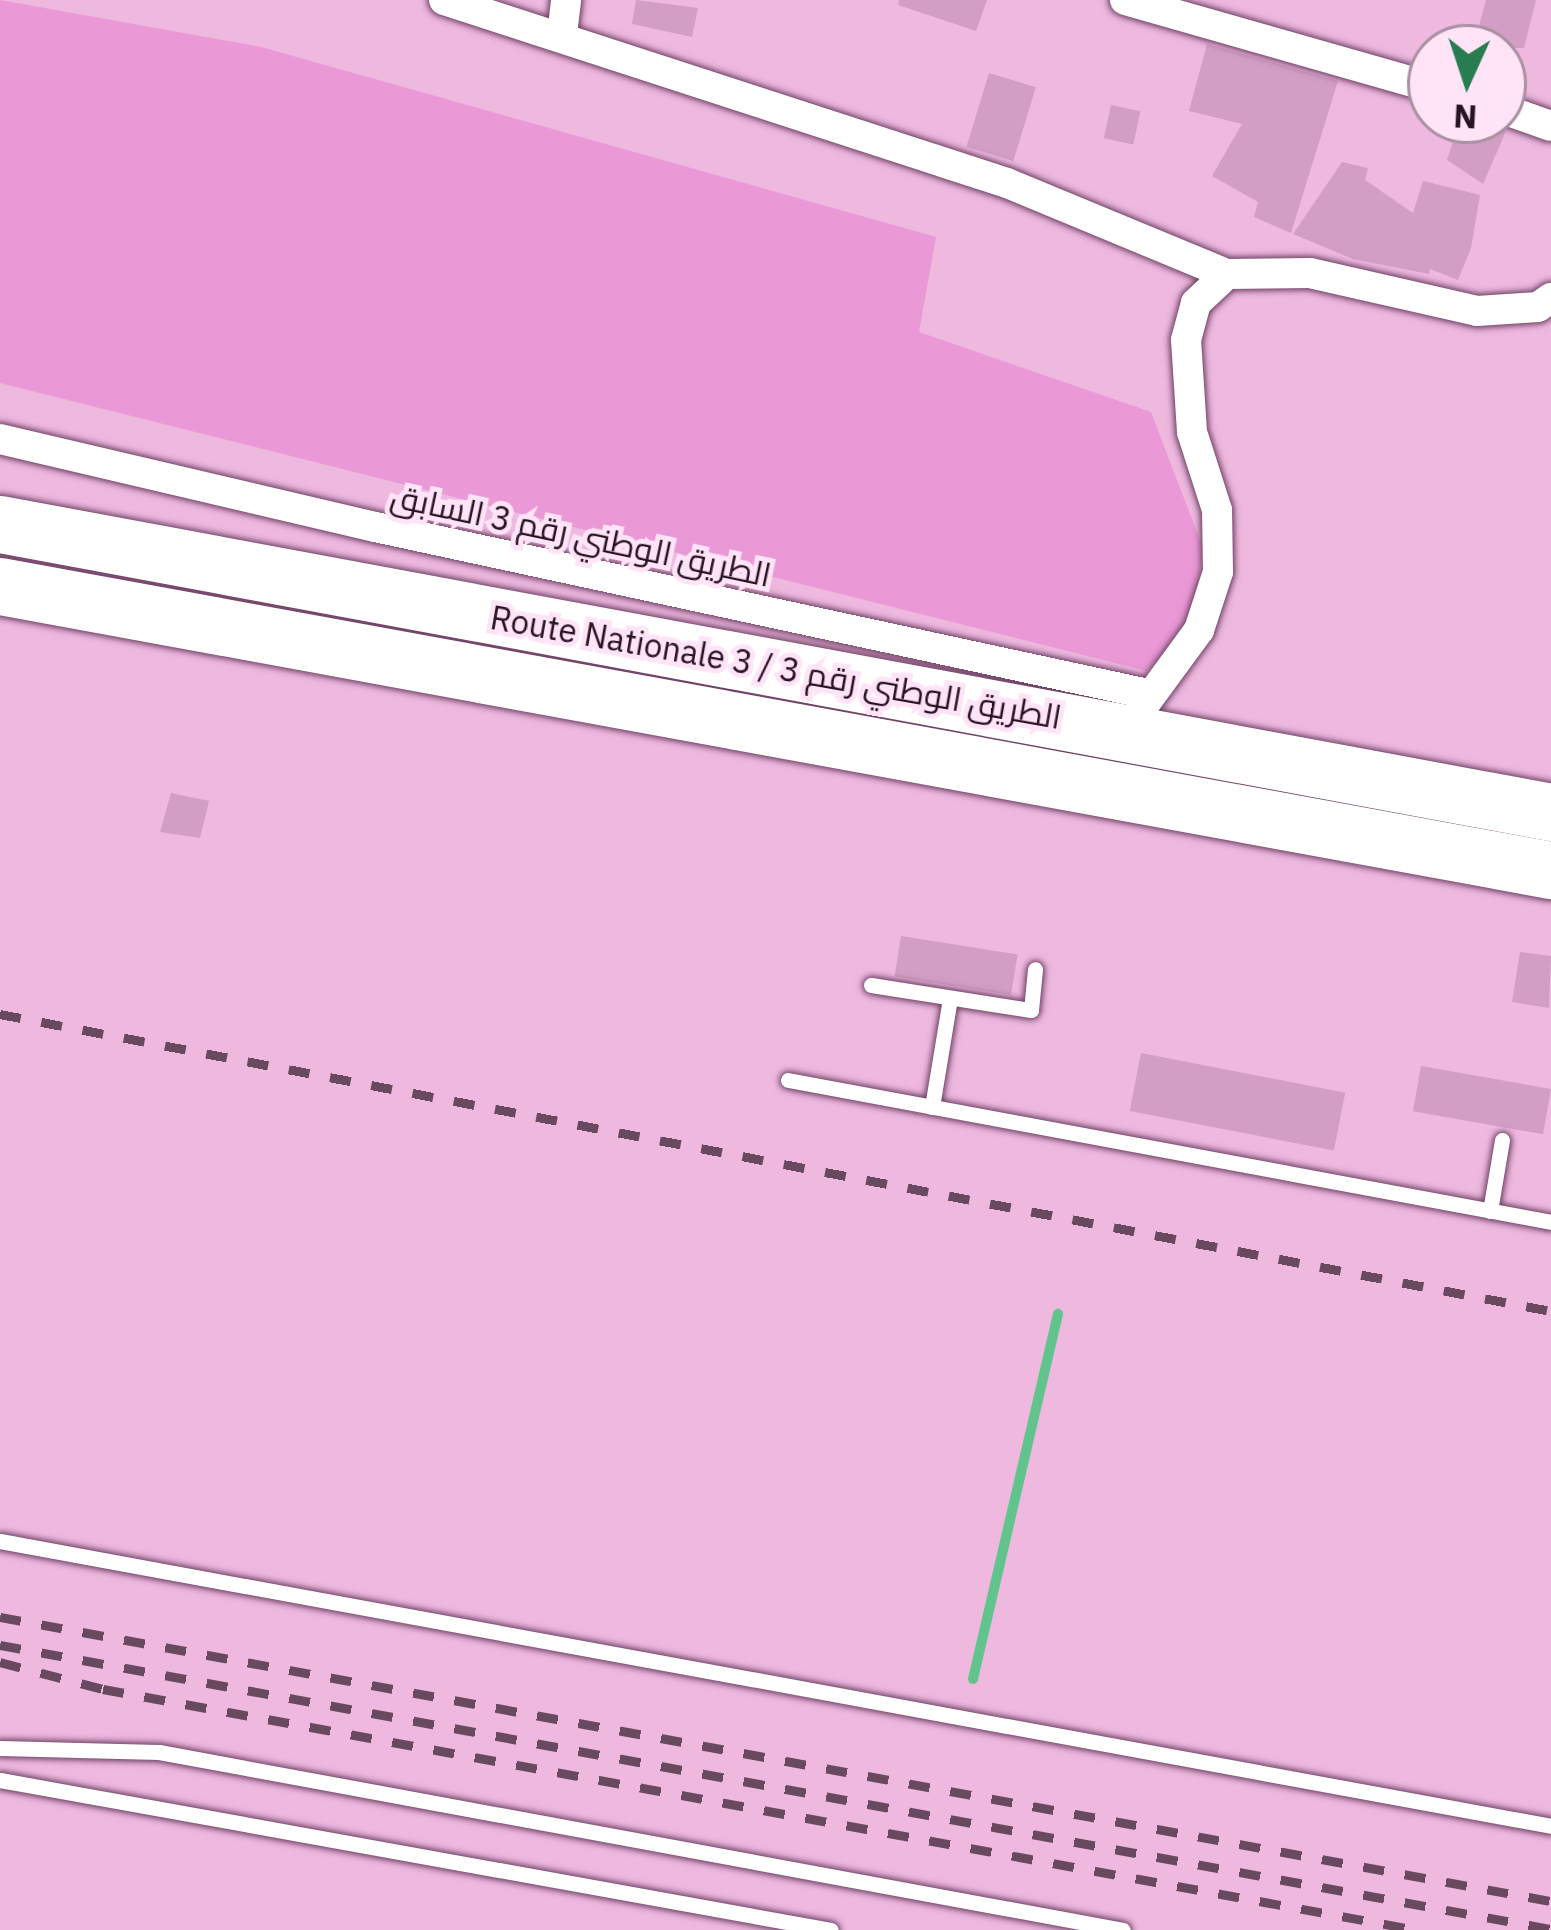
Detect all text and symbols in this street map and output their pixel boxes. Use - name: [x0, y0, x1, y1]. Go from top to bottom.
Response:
- north arrow: [1407, 24, 1527, 144]
- text: N: [1452, 95, 1478, 140]
- street label: الطريق الوطني رقم 3 السابق: [387, 475, 775, 595]
- street label: Route Nationale 3 / الطريق الوطني رقم 3: [487, 597, 1065, 737]

